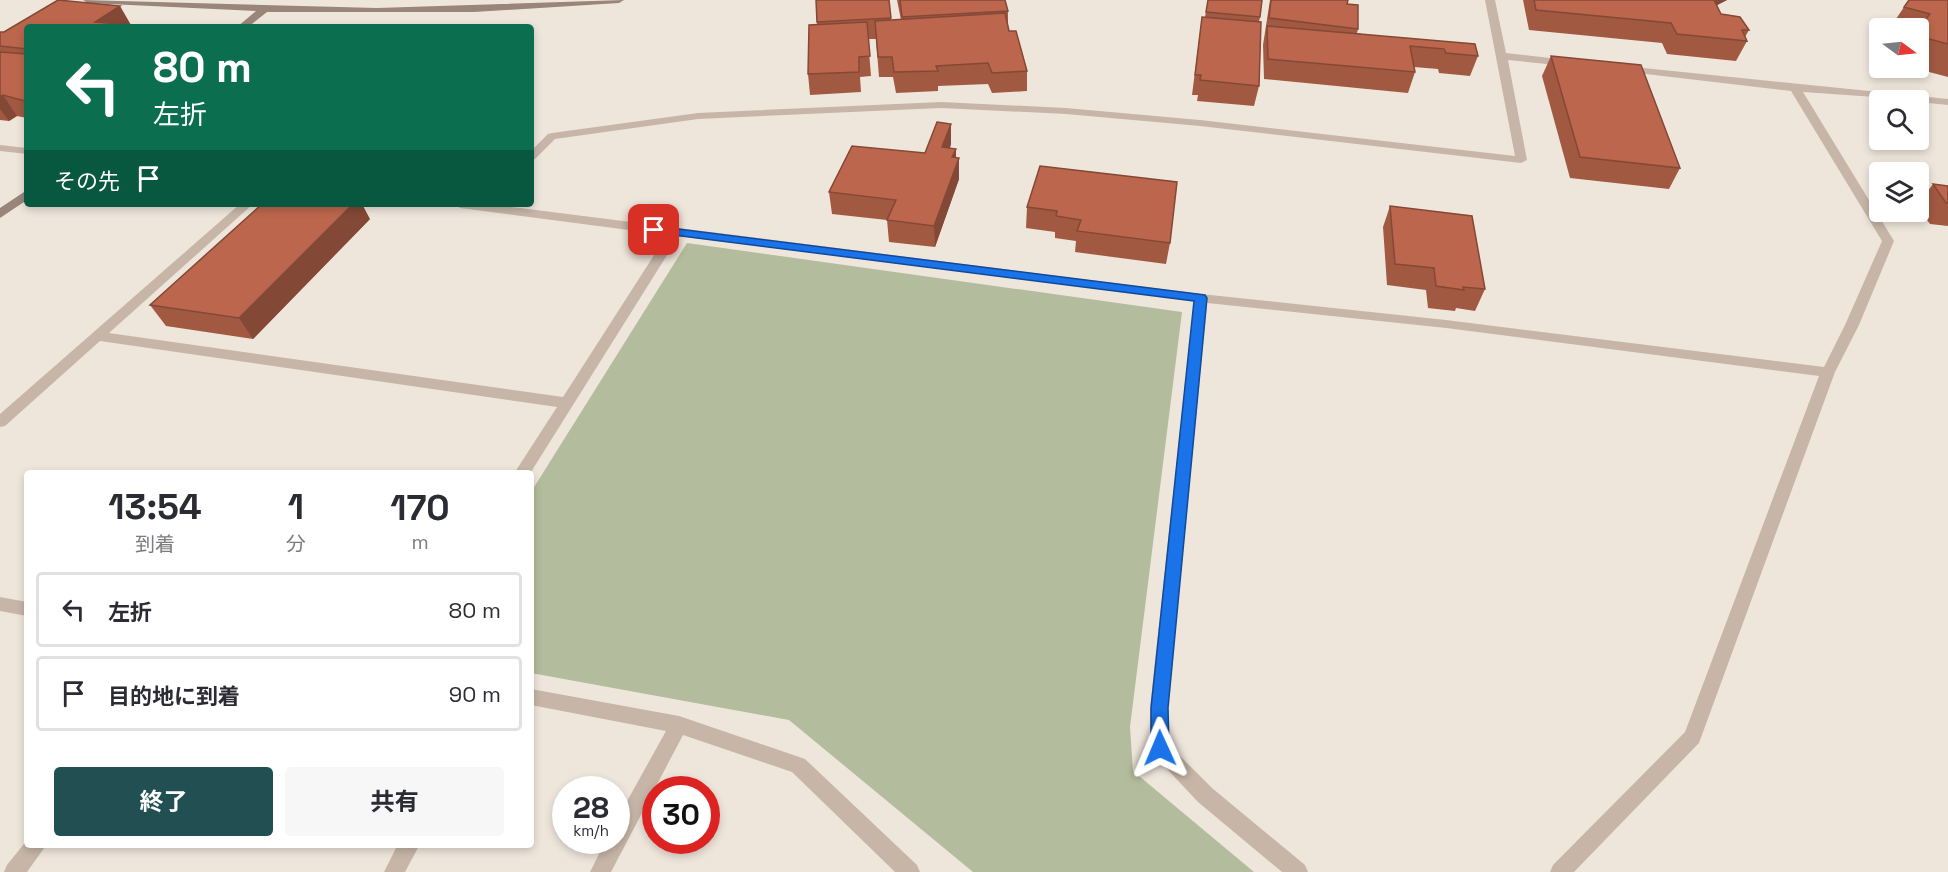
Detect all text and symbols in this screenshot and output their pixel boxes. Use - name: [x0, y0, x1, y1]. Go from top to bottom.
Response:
- north arrow: [1869, 18, 1929, 78]
- map controls: [1869, 18, 1929, 222]
- text: 80 m: [153, 41, 252, 94]
- icon: left: [54, 48, 132, 126]
- button: search: [1869, 90, 1929, 150]
- text: 左折: [153, 97, 207, 132]
- icon: arrive: [132, 162, 165, 195]
- button: layers: [1869, 162, 1929, 222]
- text: その先: [54, 167, 120, 195]
- pin: [628, 204, 679, 255]
- icon: arrive: [637, 213, 670, 246]
- text: 13:54: [108, 484, 202, 530]
- text: 1: [288, 484, 304, 530]
- text: 170: [390, 485, 450, 531]
- text: m: [411, 529, 429, 555]
- text: 到着: [135, 531, 175, 557]
- text: 分: [286, 531, 306, 557]
- icon: left: [57, 593, 90, 626]
- text: 80 m: [449, 596, 501, 624]
- text: 左折: [108, 598, 152, 626]
- icon: arrive: [57, 677, 90, 710]
- text: 90 m: [449, 680, 501, 708]
- text: 目的地に到着: [108, 682, 240, 710]
- position arrow: [1128, 716, 1192, 780]
- button: 終了: [54, 767, 273, 836]
- button: 共有: [285, 767, 504, 836]
- speed limit sign: 30: [642, 776, 720, 854]
- text: 28: [573, 788, 609, 827]
- text: km/h: [573, 821, 609, 840]

